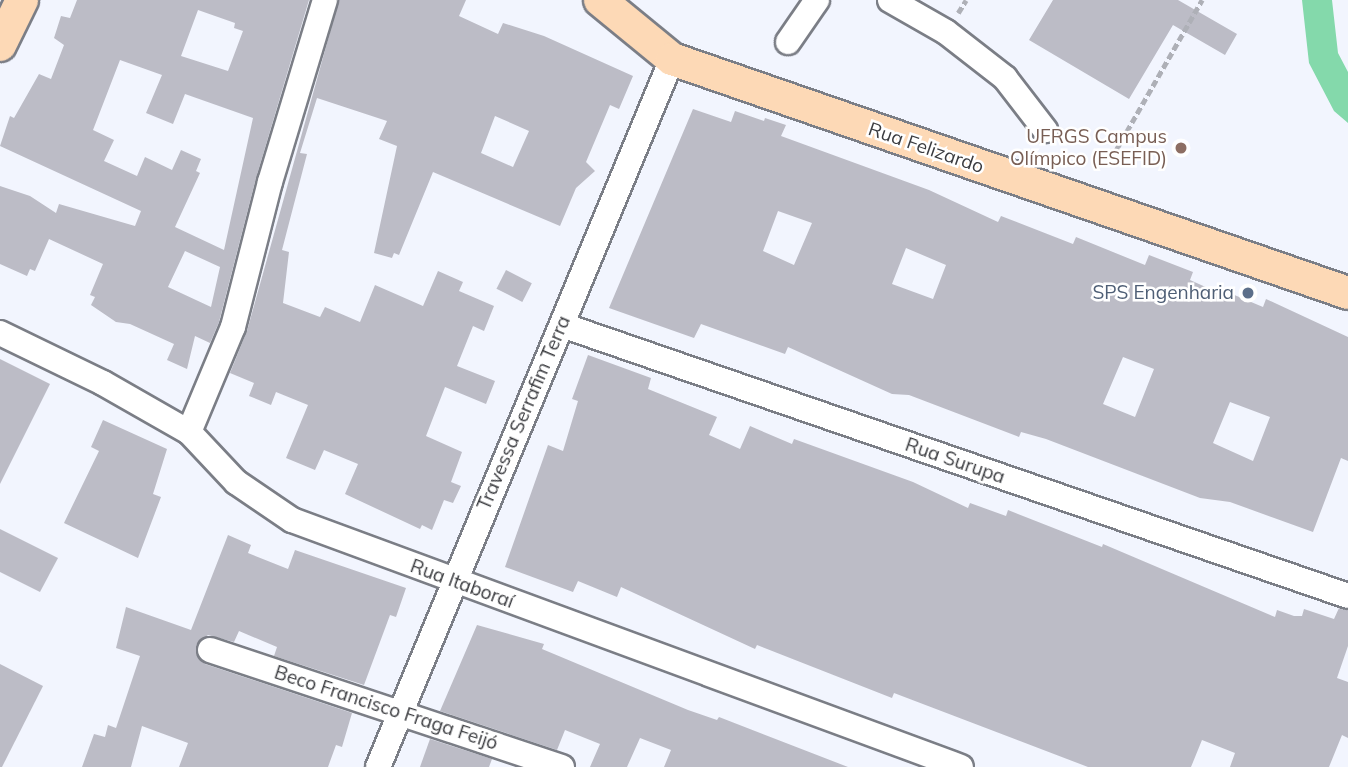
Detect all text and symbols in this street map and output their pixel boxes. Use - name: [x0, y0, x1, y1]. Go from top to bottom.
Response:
- street label: Rua Felizardo: [865, 118, 987, 178]
- place label: UFRGS Campus Olímpico (ESEFID): [1010, 126, 1167, 170]
- marker: UFRGS Campus Olímpico (ESEFID): [1173, 140, 1189, 156]
- place label: SPS Engenharia: [1092, 282, 1234, 304]
- marker: SPS Engenharia: [1240, 285, 1256, 301]
- street label: Travessa Serrafim Terra: [473, 312, 575, 514]
- street label: Rua Surupa: [902, 433, 1008, 489]
- street label: Rua Itaboraí: [407, 555, 517, 613]
- street label: Beco Francisco Fraga Feijó: [271, 661, 501, 755]

